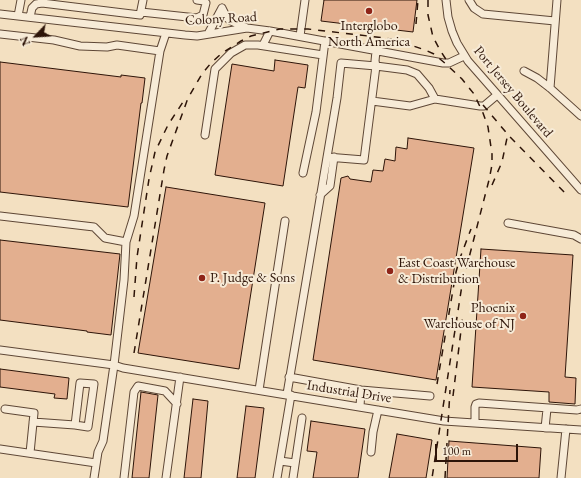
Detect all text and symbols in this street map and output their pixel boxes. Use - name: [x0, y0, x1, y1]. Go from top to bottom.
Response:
- marker: Interglobo North America: [364, 6, 374, 16]
- street label: Colony Road: [185, 9, 257, 29]
- north arrow: [16, 16, 56, 56]
- place label: Interglobo North America: [328, 18, 410, 50]
- text: N: [17, 34, 33, 48]
- street label: Port Jersey Boulevard: [470, 43, 556, 141]
- place label: East Coast Warehouse & Distribution: [398, 255, 515, 288]
- marker: East Coast Warehouse & Distribution: [385, 266, 395, 276]
- place label: P. Judge & Sons: [210, 270, 295, 286]
- marker: P. Judge & Sons: [197, 273, 207, 283]
- place label: Phoenix Warehouse of NJ: [424, 300, 515, 332]
- marker: Phoenix Warehouse of NJ: [518, 311, 528, 321]
- street label: Industrial Drive: [306, 377, 392, 407]
- scale bar: [437, 436, 520, 462]
- text: 100 m: [442, 443, 471, 459]

